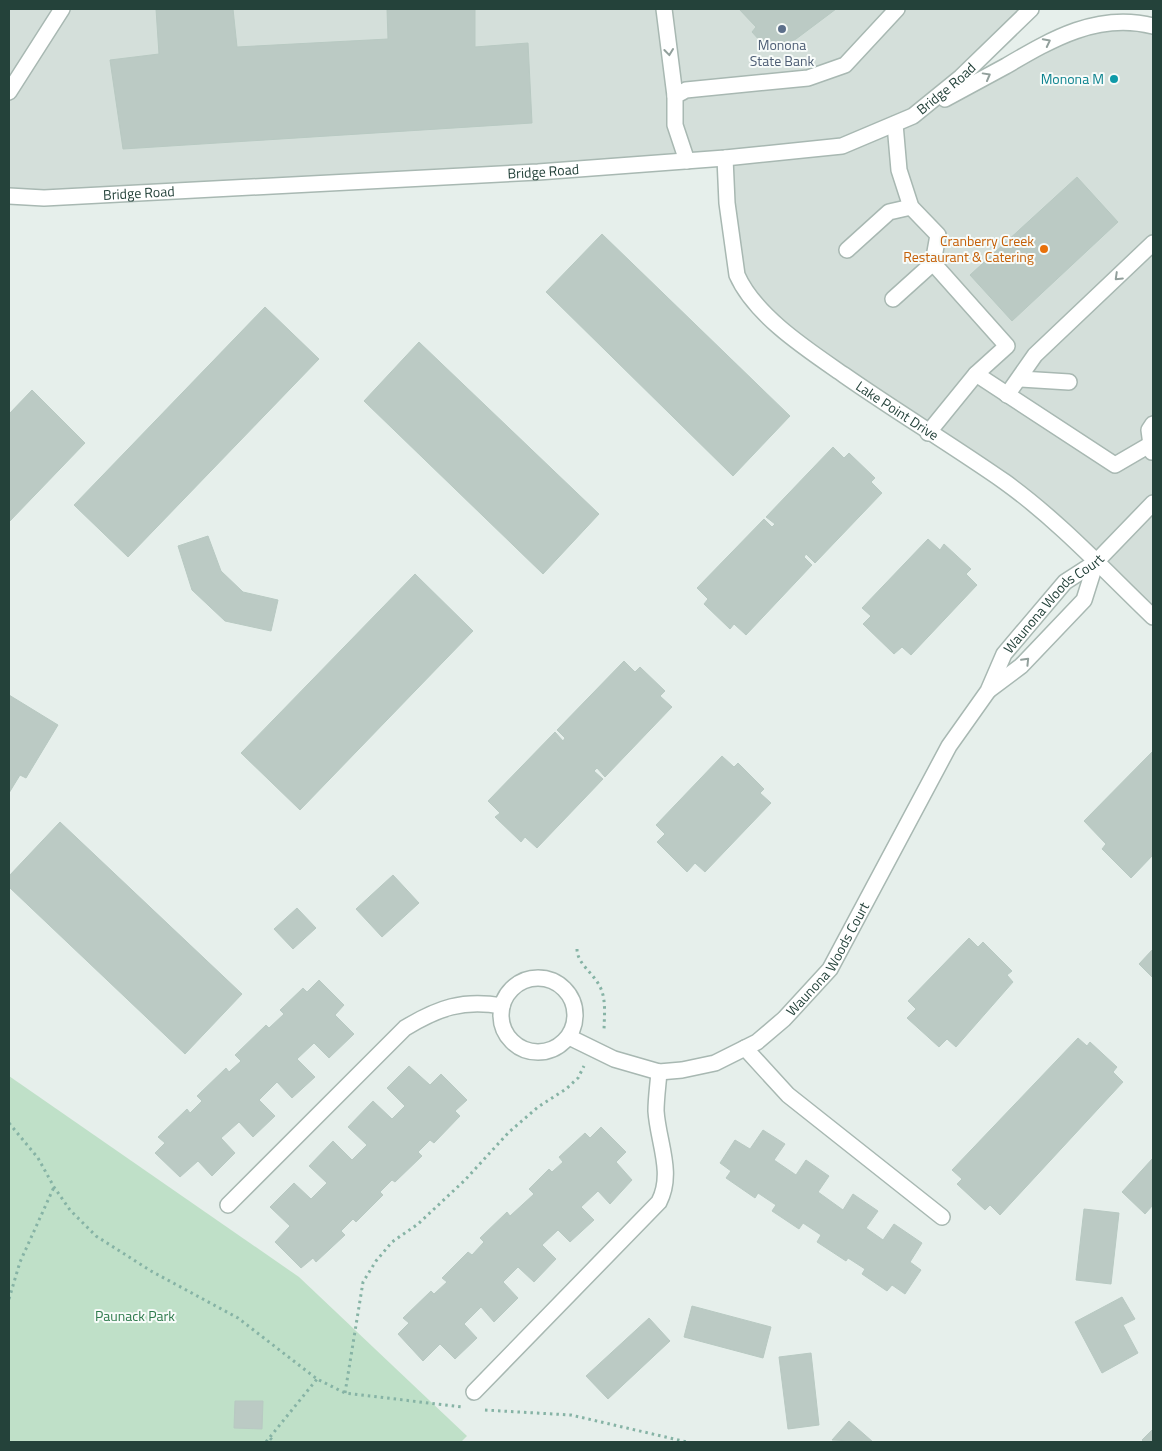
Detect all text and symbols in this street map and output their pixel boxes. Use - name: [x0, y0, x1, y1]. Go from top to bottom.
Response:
- marker: Monona State Bank: [776, 23, 788, 35]
- place label: Monona State Bank: [750, 34, 814, 71]
- one-way arrow: [1042, 38, 1051, 48]
- one-way arrow: [664, 48, 674, 57]
- street label: Bridge Road: [912, 57, 980, 119]
- place label: Monona M: [1041, 68, 1104, 89]
- one-way arrow: [981, 72, 990, 82]
- marker: Monona M: [1108, 73, 1120, 85]
- street label: Bridge Road: [507, 158, 580, 184]
- street label: Bridge Road: [102, 180, 175, 205]
- place label: Cranberry Creek Restaurant & Catering: [903, 230, 1034, 267]
- marker: Cranberry Creek Restaurant & Catering: [1038, 243, 1050, 255]
- one-way arrow: [1115, 271, 1124, 280]
- street label: Lake Point Drive: [852, 375, 943, 445]
- street label: Waunona Woods Court: [998, 549, 1109, 658]
- one-way arrow: [1020, 658, 1029, 667]
- street label: Waunona Woods Court: [781, 898, 874, 1020]
- park label: Paunack Park: [95, 1305, 175, 1326]

